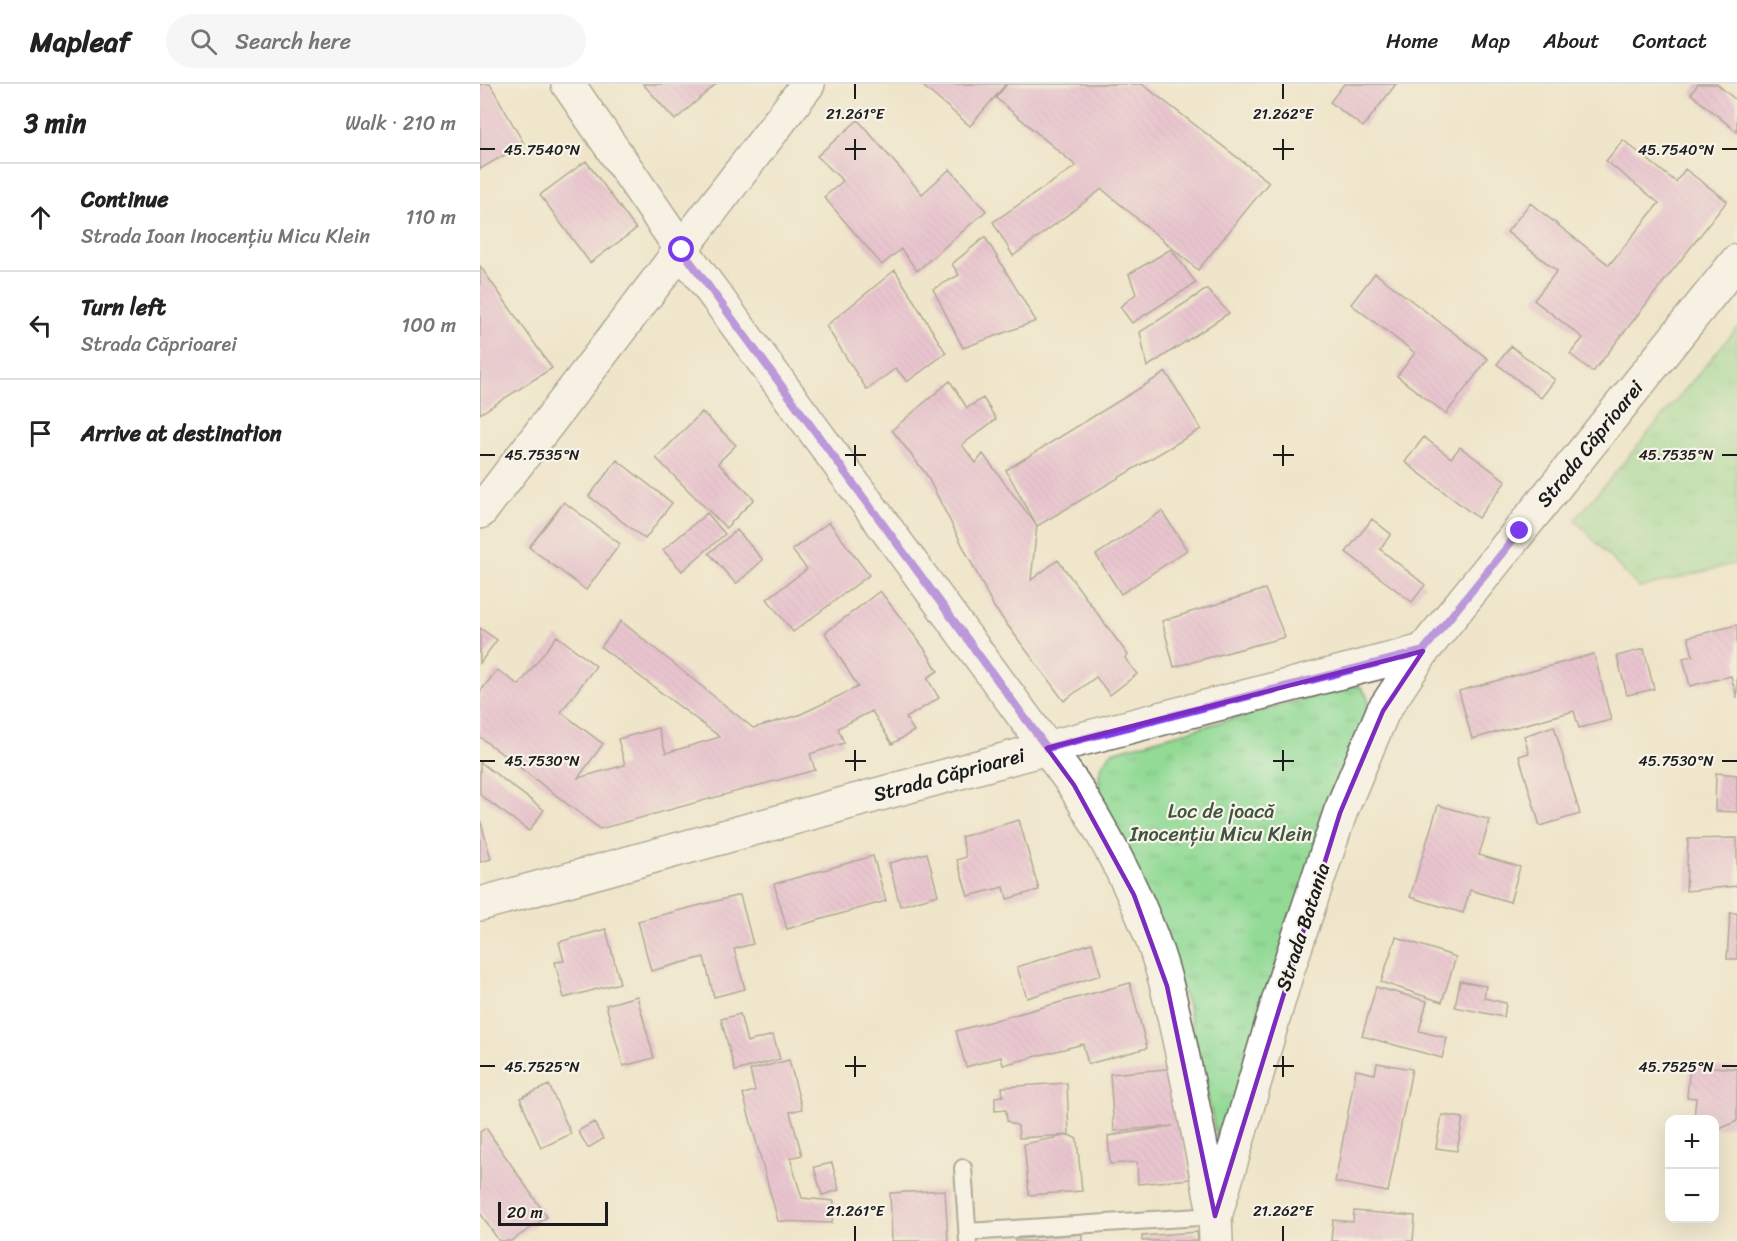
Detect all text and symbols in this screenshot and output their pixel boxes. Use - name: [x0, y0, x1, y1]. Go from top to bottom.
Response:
- search box: [166, 14, 586, 68]
- text: Mapleaf: [30, 17, 130, 66]
- text: Search here: [235, 22, 351, 61]
- text: Home: [1386, 22, 1438, 60]
- text: Map: [1471, 22, 1510, 60]
- text: About: [1543, 22, 1600, 60]
- text: Contact: [1633, 22, 1707, 60]
- icon: search: [187, 25, 220, 58]
- text: 3 min: [24, 100, 86, 146]
- text: 21.261°E: [826, 101, 886, 127]
- text: 21.262°E: [1253, 101, 1315, 127]
- text: Walk · 210 m: [345, 106, 456, 141]
- text: 45.7540°N: [504, 137, 581, 163]
- text: 45.7540°N: [1638, 137, 1715, 163]
- text: Continue: [81, 180, 169, 219]
- text: 110 m: [406, 200, 456, 235]
- icon: ahead: [24, 201, 57, 234]
- text: Strada Ioan Inocențiu Micu Klein: [81, 219, 370, 254]
- route start: [668, 236, 694, 262]
- text: Turn left: [81, 288, 166, 327]
- text: 100 m: [402, 308, 456, 343]
- icon: left: [24, 309, 57, 342]
- text: Strada Căprioarei: [81, 327, 237, 362]
- street label: Strada Căprioarei: [1527, 371, 1654, 516]
- text: Arrive at destination: [81, 414, 282, 453]
- icon: arrive: [24, 417, 57, 450]
- text: 45.7535°N: [504, 442, 580, 468]
- text: 45.7535°N: [1638, 442, 1714, 468]
- route end: [1506, 517, 1532, 543]
- street label: Strada Căprioarei: [869, 738, 1030, 812]
- text: 45.7530°N: [504, 748, 580, 774]
- text: 45.7530°N: [1638, 748, 1714, 774]
- park label: Loc de joacă Inocențiu Micu Klein: [1129, 794, 1312, 852]
- street label: Strada Batania: [1266, 858, 1340, 996]
- text: 45.7525°N: [504, 1054, 580, 1080]
- text: 45.7525°N: [1638, 1054, 1714, 1080]
- map controls: [1665, 1115, 1719, 1223]
- button: +: [1665, 1115, 1719, 1169]
- button: −: [1665, 1169, 1719, 1223]
- text: 20 m: [507, 1198, 543, 1227]
- text: 21.261°E: [826, 1198, 886, 1224]
- text: 21.262°E: [1253, 1198, 1315, 1224]
- scale bar: [498, 1199, 608, 1226]

